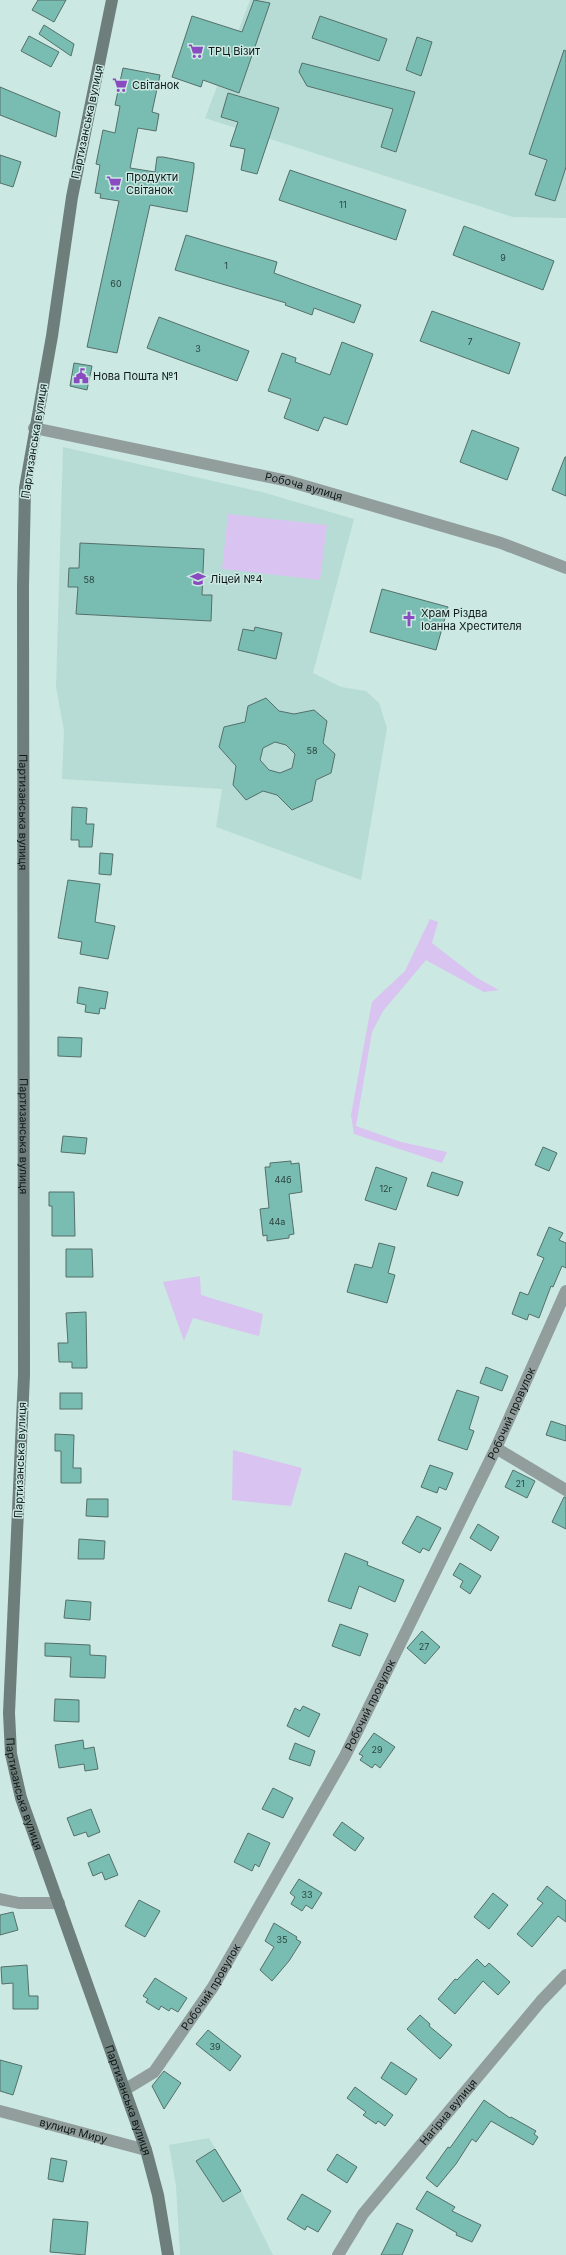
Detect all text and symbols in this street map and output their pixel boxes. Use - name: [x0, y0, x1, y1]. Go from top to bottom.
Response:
- supermarket icon: ТРЦ Візит: [187, 42, 205, 60]
- place label: ТРЦ Візит: [208, 44, 261, 58]
- street label: Партизанська вулиця: [68, 64, 106, 180]
- supermarket icon: Світанок: [111, 76, 129, 94]
- place label: Світанок: [132, 78, 179, 92]
- place label: Продукти Світанок: [126, 170, 178, 197]
- supermarket icon: Продукти Світанок: [105, 174, 123, 192]
- house number: 11: [339, 199, 347, 210]
- house number: 9: [500, 252, 506, 263]
- house number: 1: [224, 260, 228, 271]
- house number: 60: [110, 278, 122, 289]
- house number: 7: [467, 336, 473, 347]
- house number: 3: [195, 343, 201, 354]
- public building icon: Нова Пошта №1: [72, 367, 90, 385]
- place label: Нова Пошта №1: [93, 369, 178, 383]
- street label: Партизанська вулиця: [18, 383, 50, 499]
- street label: Робоча вулиця: [264, 469, 344, 504]
- school or university icon: Ліцей №4: [189, 570, 207, 588]
- place label: Ліцей №4: [210, 572, 263, 586]
- house number: 58: [83, 574, 95, 585]
- place label: Храм Різдва Іоанна Хрестителя: [421, 606, 522, 633]
- church icon: Храм Різдва Іоанна Хрестителя: [400, 610, 418, 628]
- house number: 58: [306, 745, 318, 756]
- street label: Партизанська вулиця: [16, 754, 30, 870]
- street label: Партизанська вулиця: [17, 1078, 31, 1194]
- house number: 44б: [275, 1174, 291, 1185]
- house number: 12г: [379, 1183, 393, 1194]
- house number: 44а: [269, 1216, 285, 1227]
- street label: Робочий провулок: [484, 1365, 538, 1462]
- street label: Партизанська вулиця: [11, 1402, 29, 1518]
- house number: 21: [515, 1478, 525, 1489]
- house number: 27: [419, 1641, 429, 1652]
- street label: Робочий провулок: [342, 1657, 398, 1753]
- street label: Партизанська вулиця: [3, 1737, 46, 1852]
- house number: 29: [371, 1744, 383, 1755]
- house number: 33: [301, 1889, 313, 1900]
- house number: 35: [276, 1934, 288, 1945]
- street label: Робочий провулок: [178, 1941, 243, 2033]
- house number: 39: [209, 2041, 221, 2052]
- street label: Партизанська вулиця: [102, 2043, 154, 2157]
- street label: Нагірна вулиця: [417, 2076, 480, 2148]
- street label: вулиця Миру: [38, 2115, 109, 2146]

